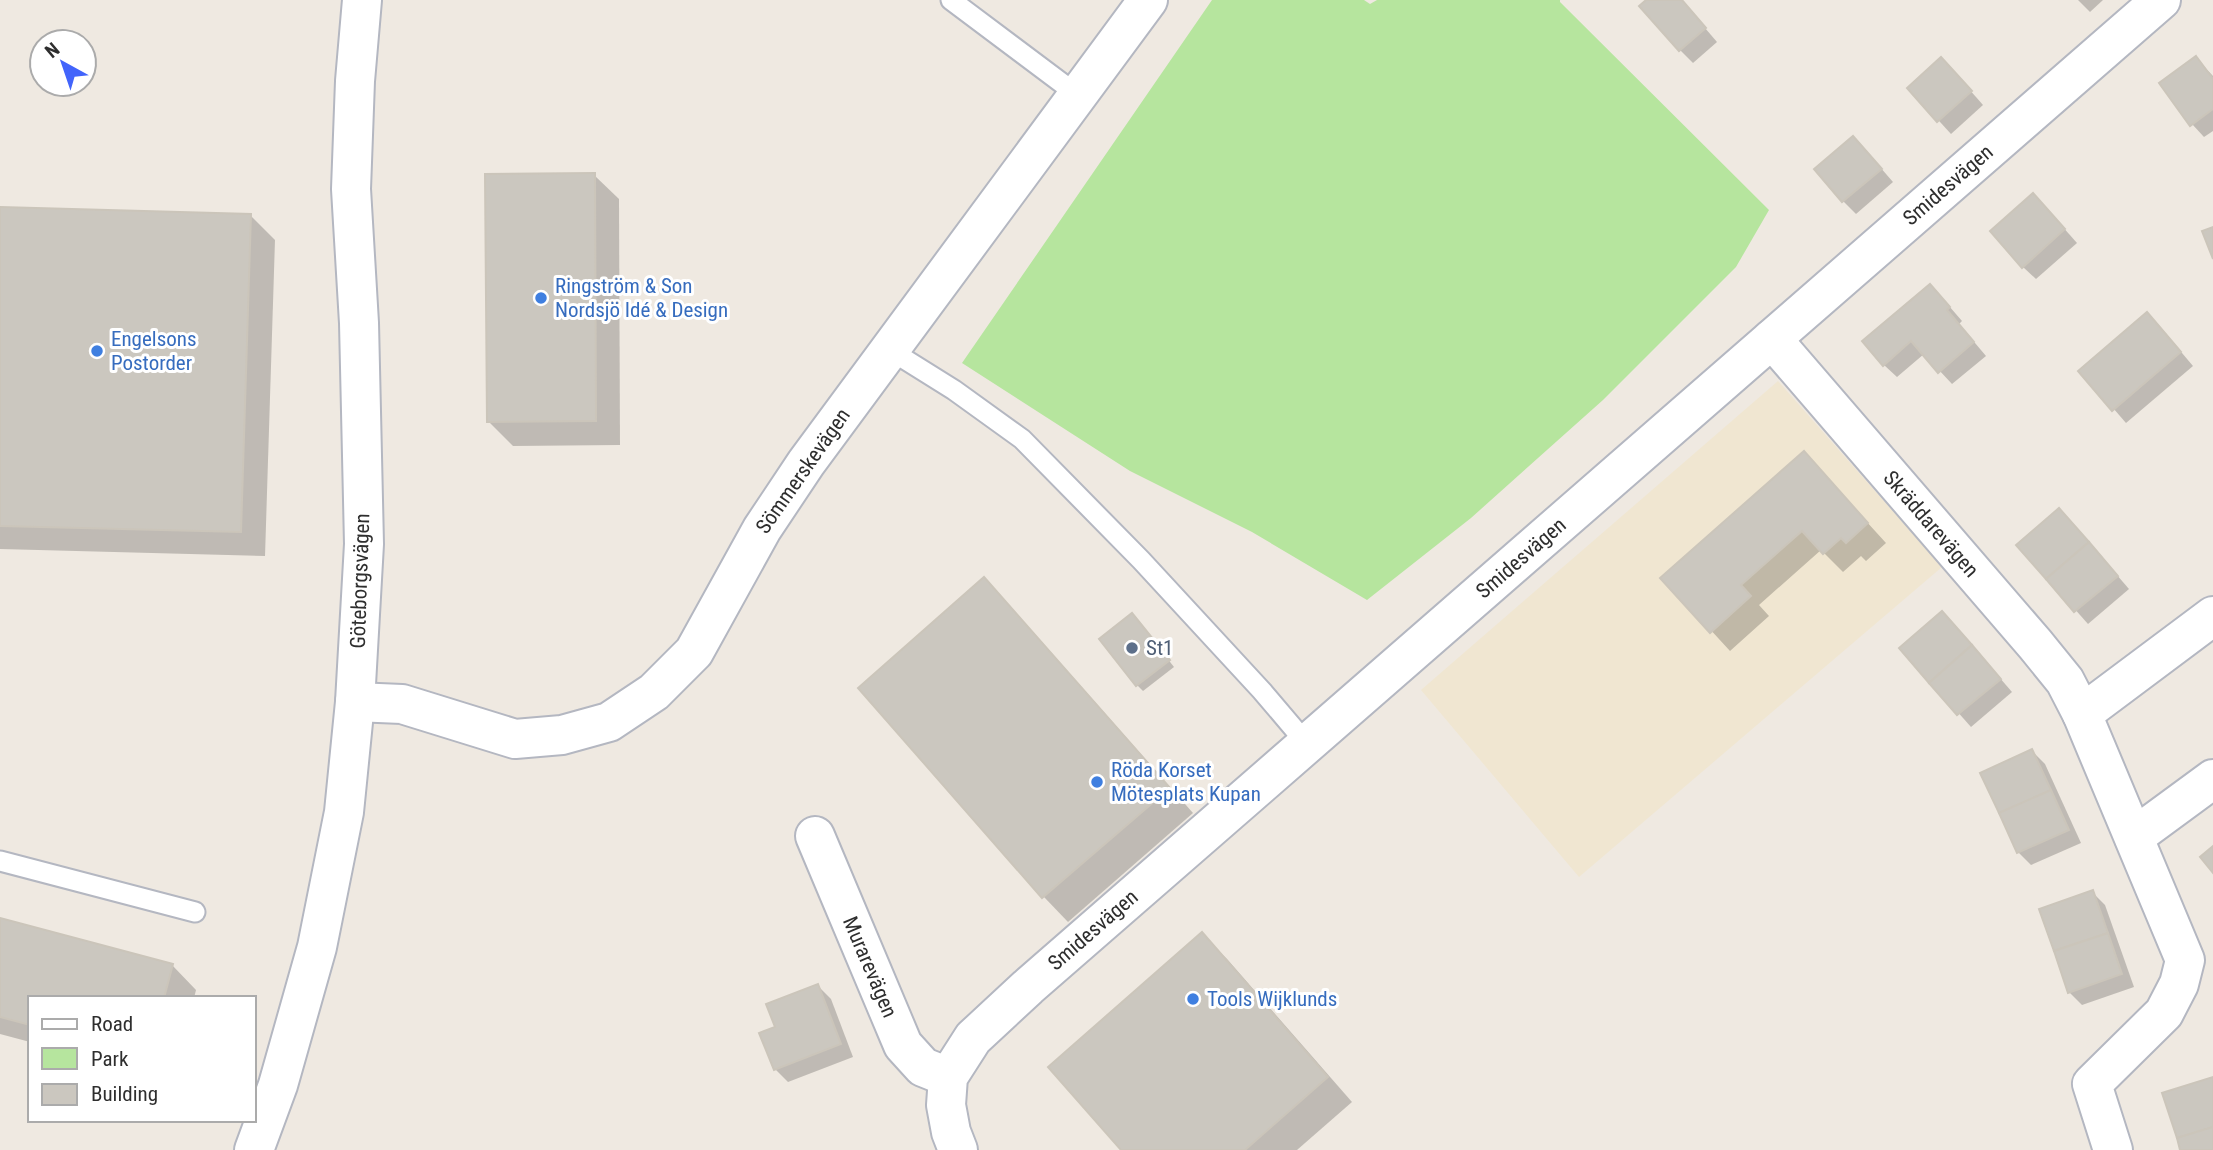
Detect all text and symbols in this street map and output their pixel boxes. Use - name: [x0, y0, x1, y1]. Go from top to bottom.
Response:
- north arrow: [28, 28, 98, 98]
- text: N: [41, 38, 64, 63]
- street label: Smidesvägen: [1898, 140, 1998, 230]
- place label: Ringström & Son Nordsjö Idé & Design: [555, 274, 728, 322]
- marker: Ringström & Son Nordsjö Idé & Design: [533, 290, 549, 306]
- place label: Engelsons Postorder: [111, 327, 197, 375]
- marker: Engelsons Postorder: [89, 343, 105, 359]
- street label: Sömmerskevägen: [751, 404, 855, 538]
- street label: Skräddarevägen: [1878, 466, 1984, 582]
- street label: Göteborgsvägen: [346, 513, 374, 649]
- street label: Smidesvägen: [1471, 513, 1571, 603]
- place label: St1: [1146, 636, 1173, 660]
- marker: St1: [1124, 640, 1140, 656]
- place label: Röda Korset Mötesplats Kupan: [1111, 758, 1261, 806]
- marker: Röda Korset Mötesplats Kupan: [1089, 774, 1105, 790]
- street label: Smidesvägen: [1043, 885, 1143, 975]
- street label: Murarevägen: [838, 913, 902, 1021]
- place label: Tools Wijklunds: [1207, 987, 1337, 1011]
- marker: Tools Wijklunds: [1185, 991, 1201, 1007]
- legend: [28, 996, 256, 1122]
- text: Road: [91, 1012, 133, 1036]
- text: Park: [91, 1047, 129, 1071]
- text: Building: [91, 1082, 158, 1106]

